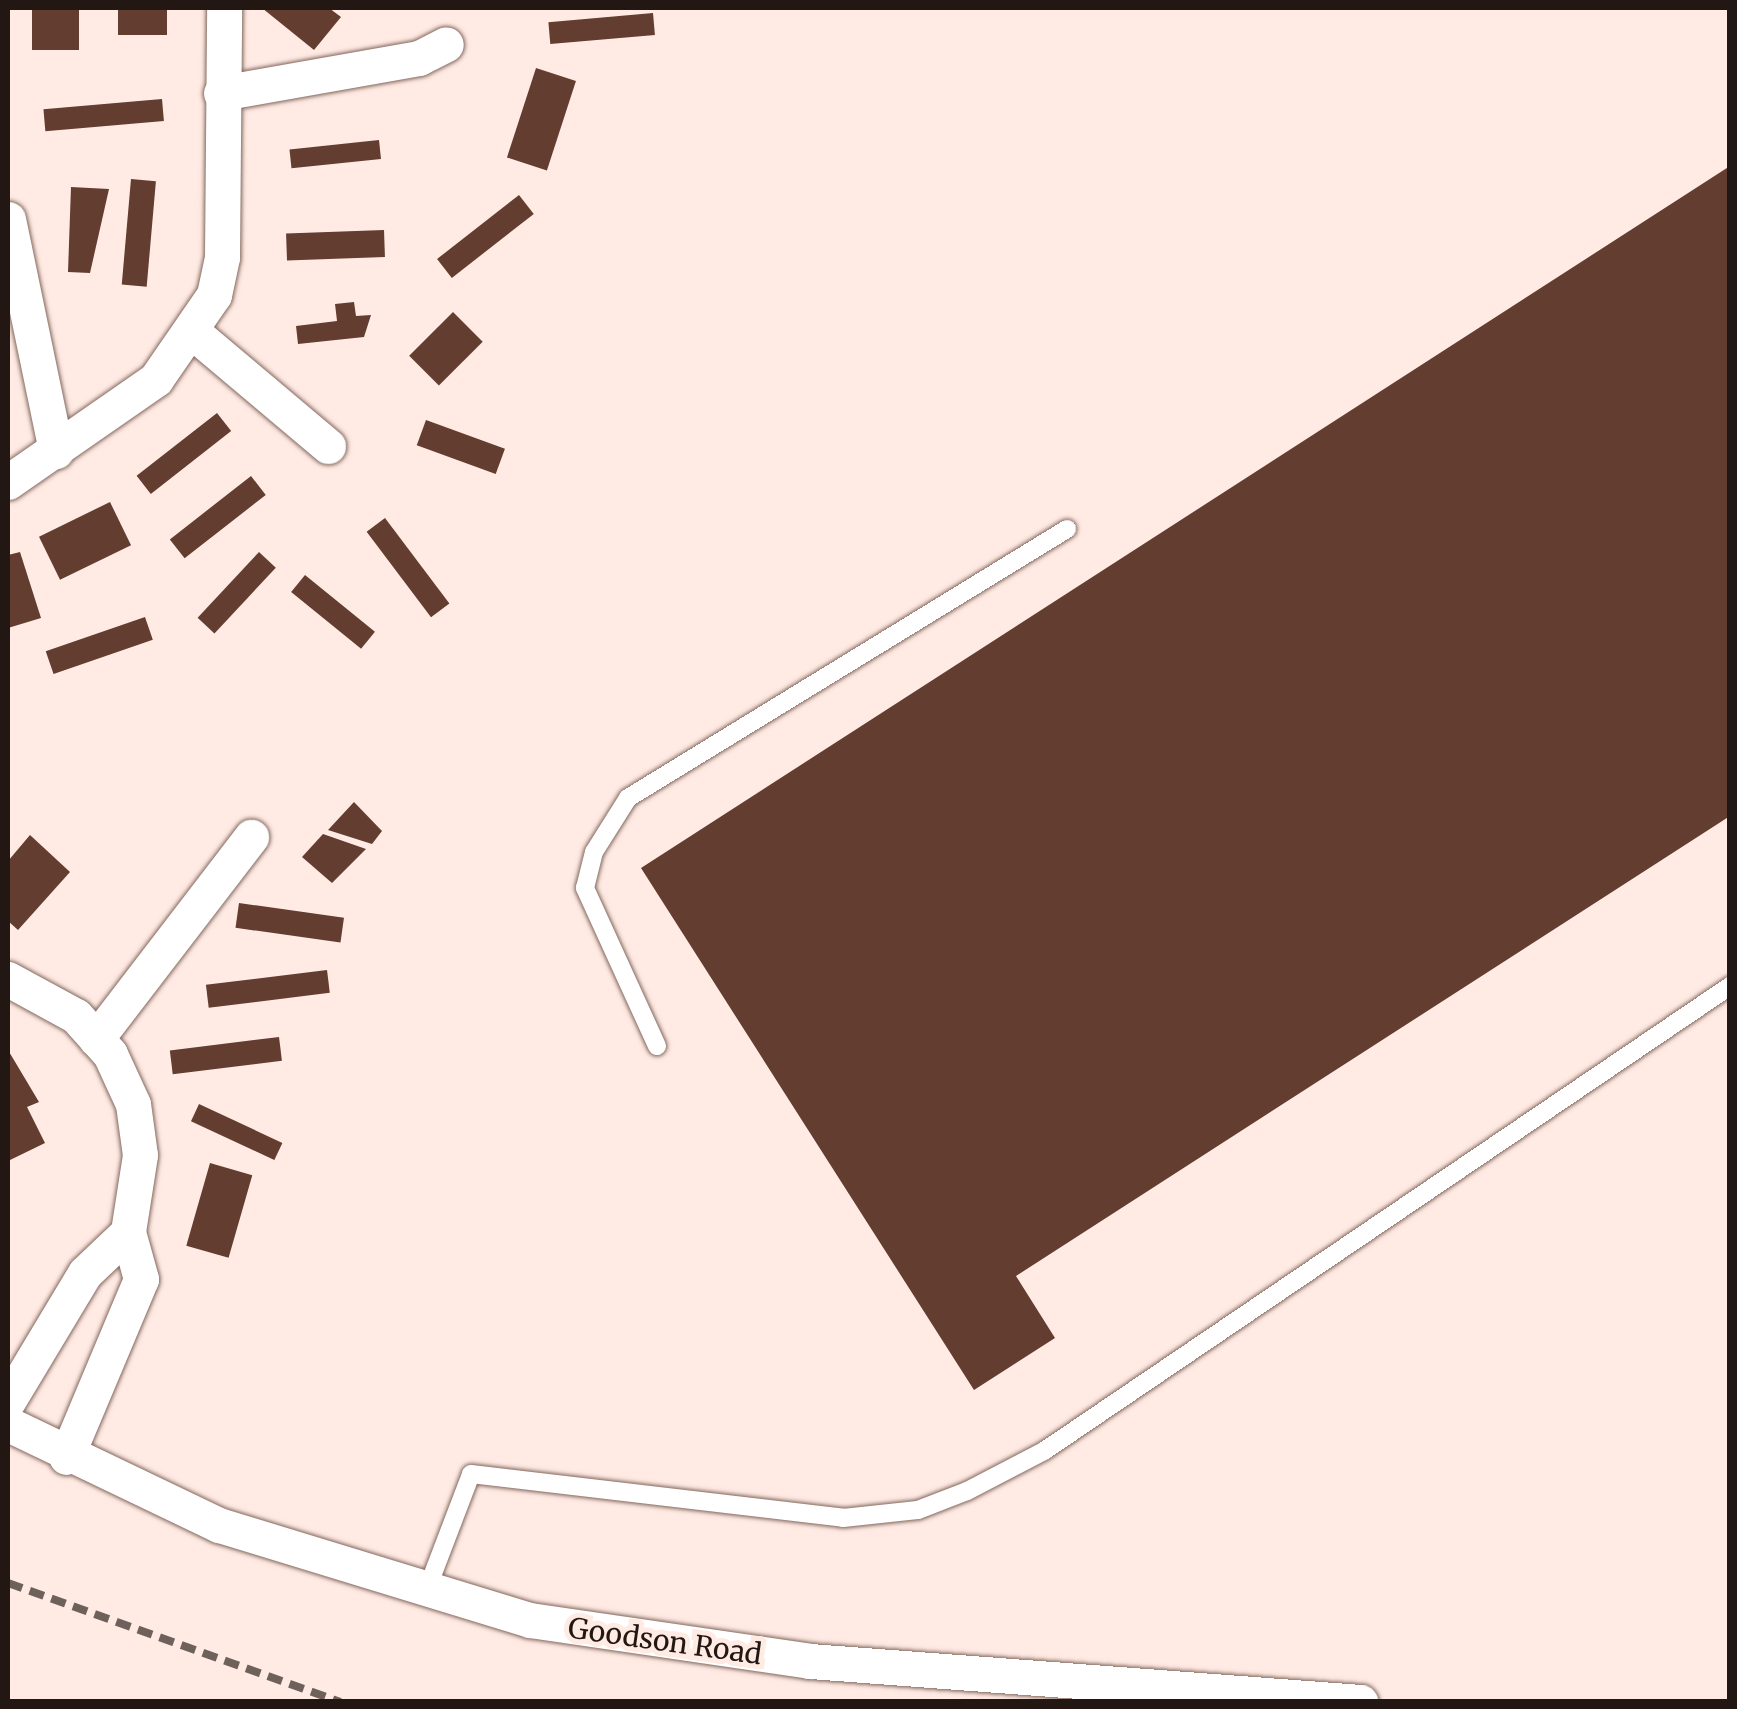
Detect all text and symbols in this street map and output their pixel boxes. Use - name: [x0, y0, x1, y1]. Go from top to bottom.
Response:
- street label: Goodson Road: [566, 1611, 764, 1671]

